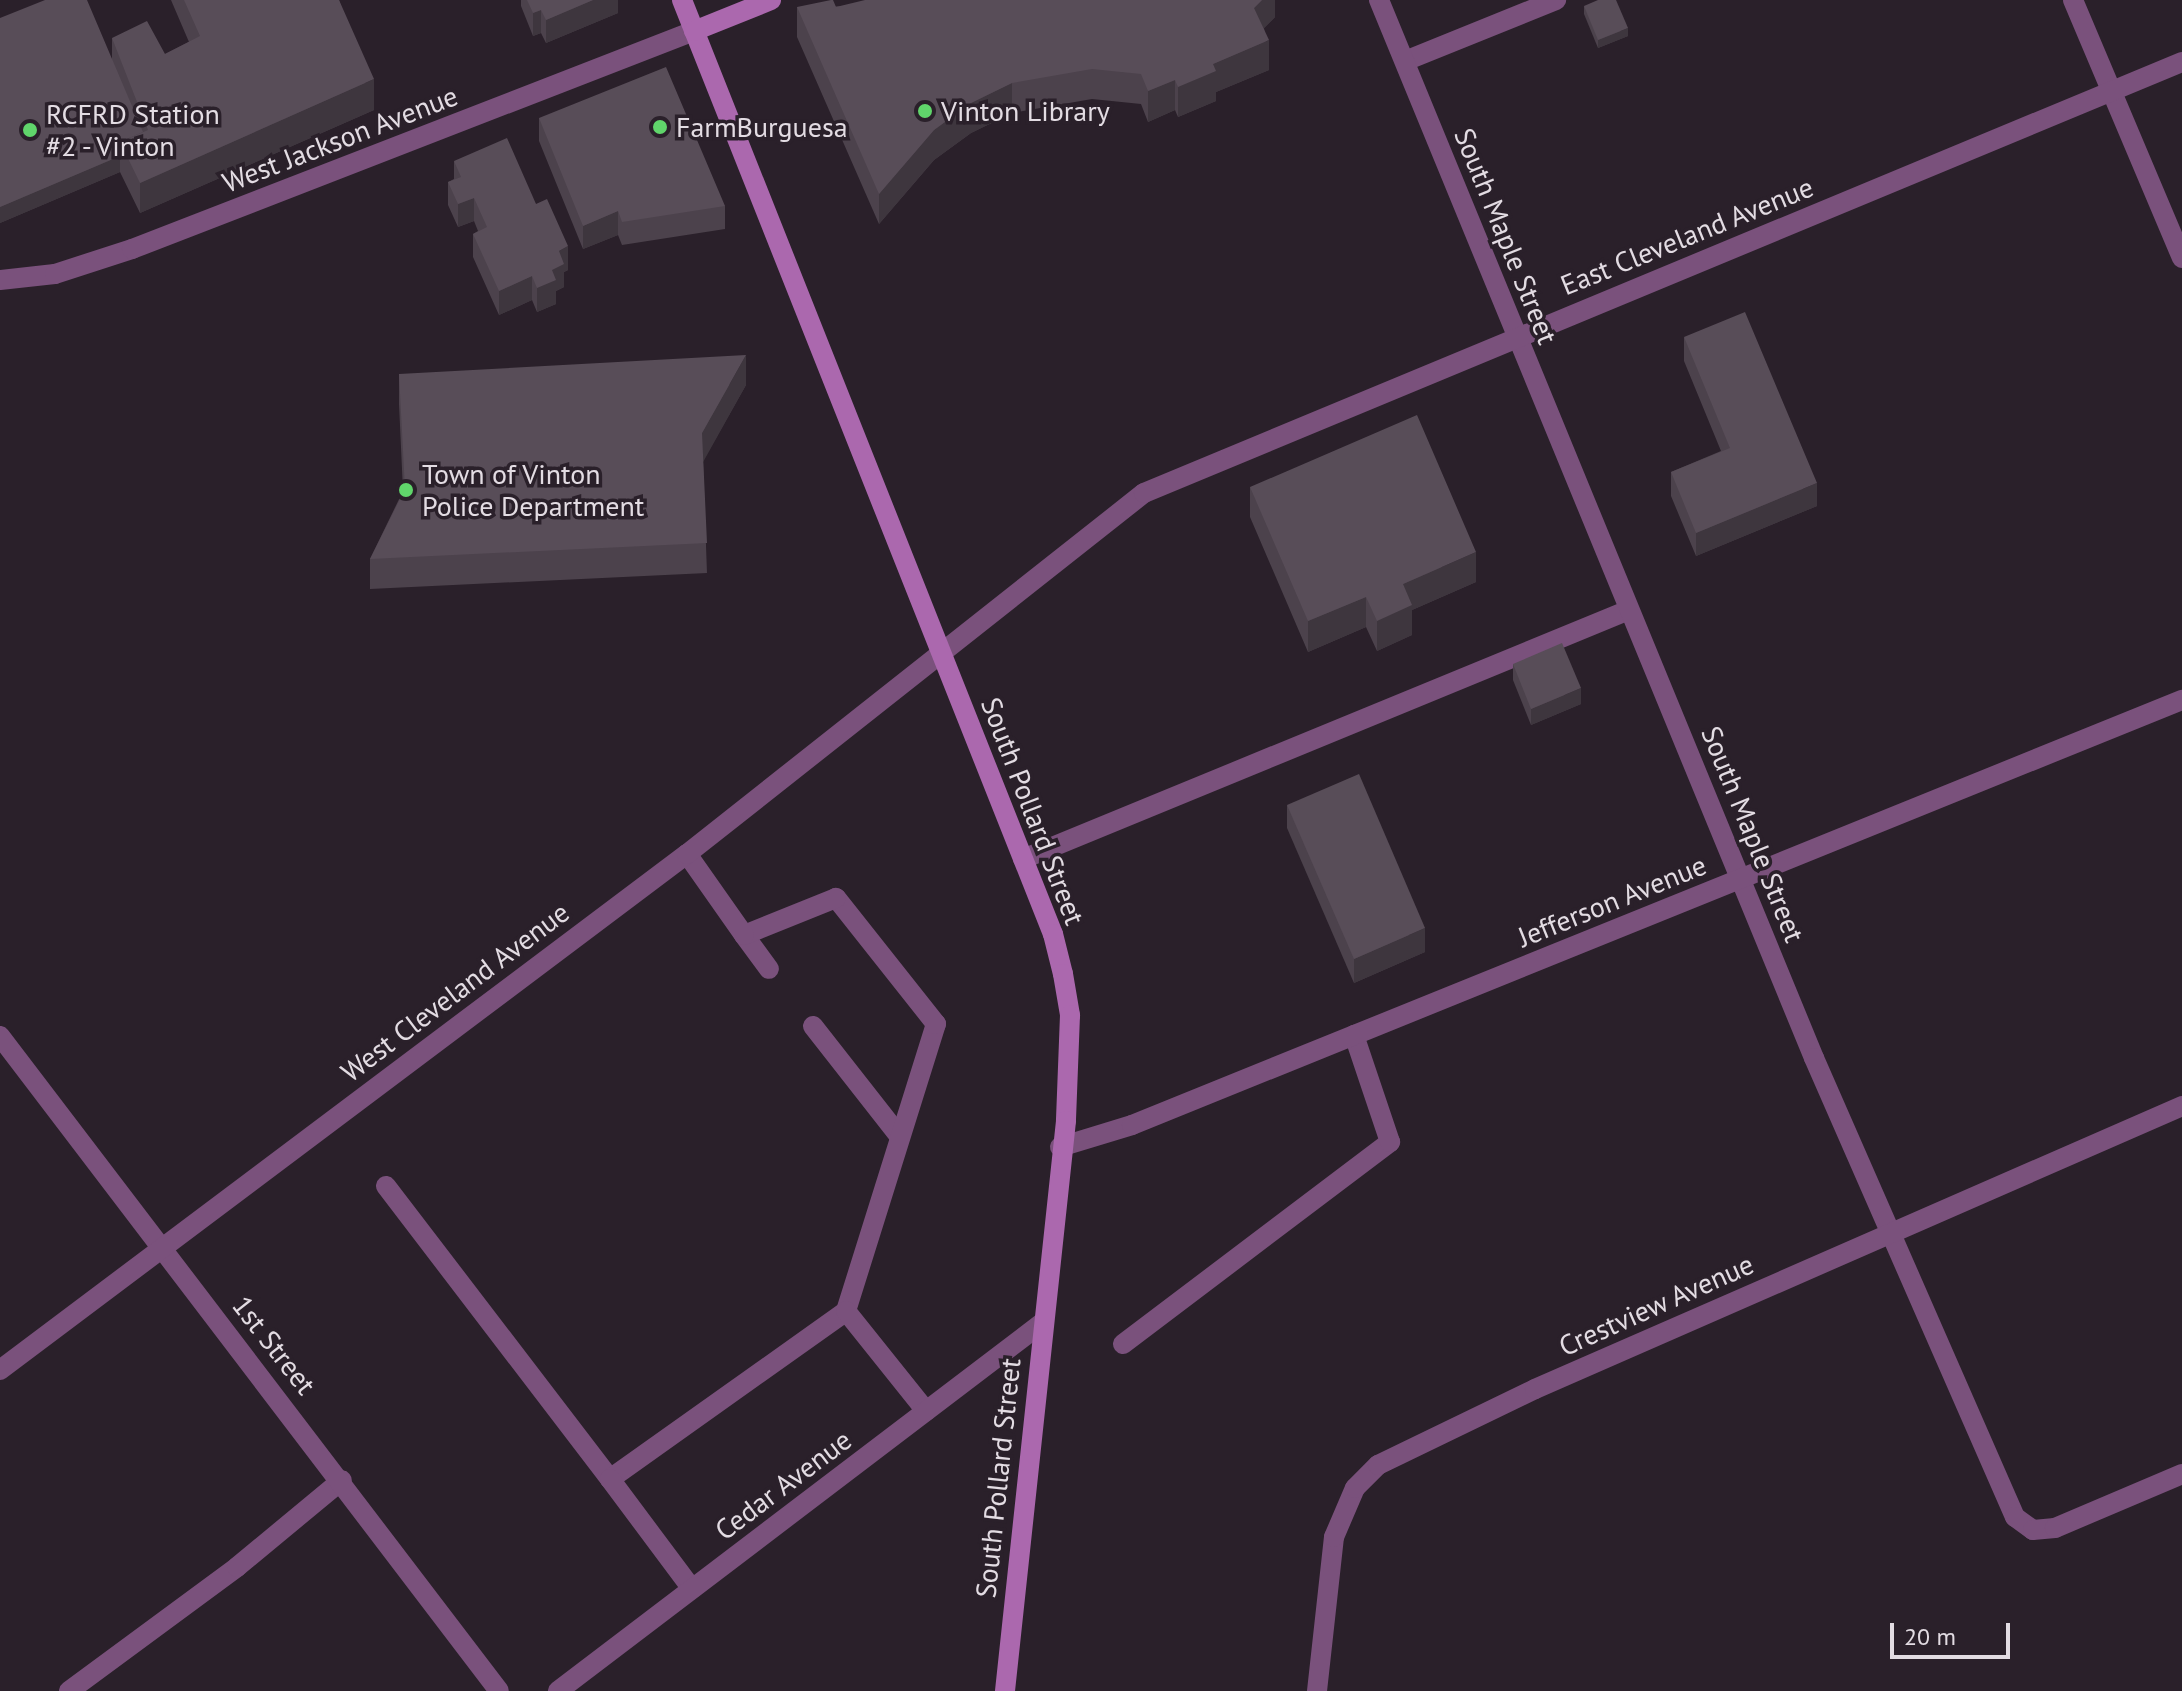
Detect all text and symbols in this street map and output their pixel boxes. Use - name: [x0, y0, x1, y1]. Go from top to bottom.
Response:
- street label: West Jackson Avenue: [217, 79, 463, 199]
- place label: Vinton Library: [941, 94, 1110, 128]
- place label: RCFRD Station #2 - Vinton: [46, 97, 220, 163]
- marker: Vinton Library: [916, 102, 934, 120]
- place label: FarmBurguesa: [676, 110, 848, 144]
- marker: FarmBurguesa: [651, 118, 669, 136]
- marker: RCFRD Station #2 - Vinton: [21, 121, 39, 139]
- street label: South Maple Street: [1447, 123, 1565, 349]
- street label: East Cleveland Avenue: [1555, 170, 1819, 302]
- place label: Town of Vinton Police Department: [422, 457, 644, 523]
- marker: Town of Vinton Police Department: [397, 481, 415, 499]
- street label: South Pollard Street: [974, 693, 1092, 929]
- street label: South Maple Street: [1694, 721, 1812, 947]
- street label: Jefferson Avenue: [1513, 848, 1711, 954]
- street label: West Cleveland Avenue: [334, 895, 576, 1089]
- street label: Crestview Avenue: [1553, 1247, 1759, 1363]
- street label: 1st Street: [225, 1289, 323, 1401]
- street label: South Pollard Street: [969, 1357, 1027, 1599]
- street label: Cedar Avenue: [708, 1423, 858, 1547]
- scale bar: [1894, 1607, 2014, 1657]
- text: 20 m: [1904, 1621, 1956, 1652]

